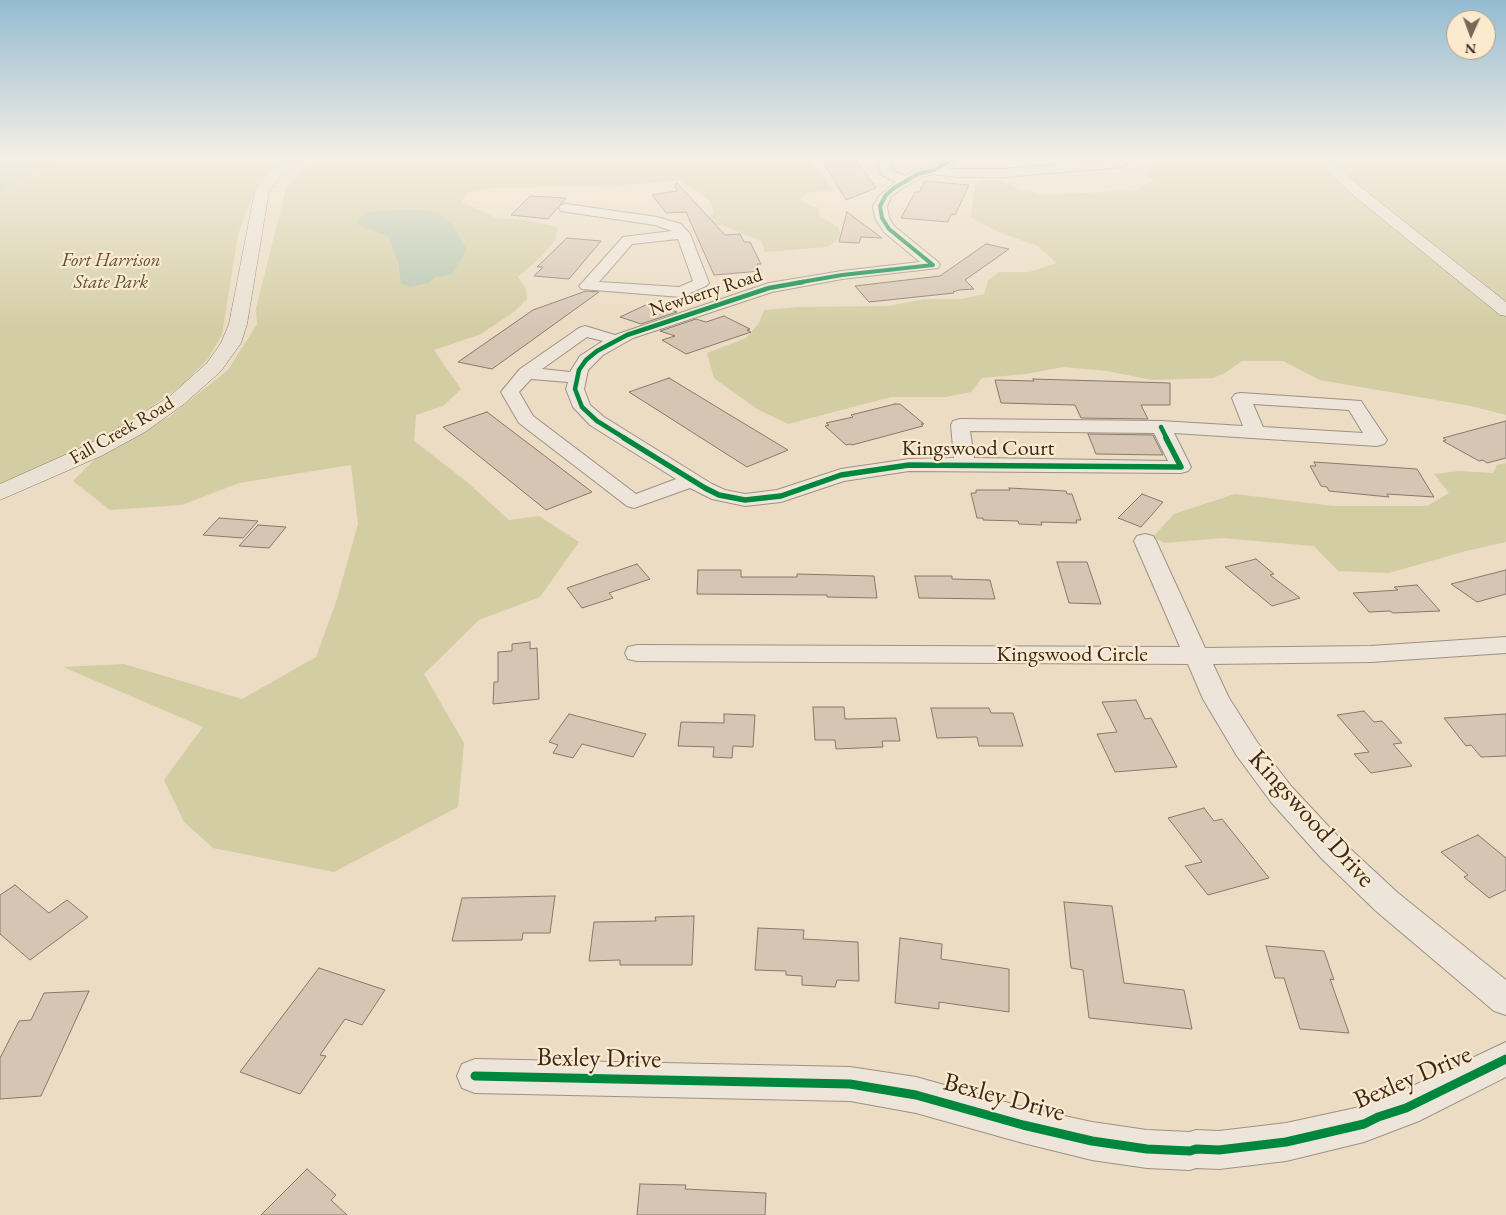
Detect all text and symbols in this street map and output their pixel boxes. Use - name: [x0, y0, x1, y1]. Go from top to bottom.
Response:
- north arrow: [1446, 10, 1496, 60]
- text: N: [1465, 40, 1476, 58]
- park label: Fort Harrison State Park: [61, 250, 161, 294]
- street label: Newberry Road: [647, 264, 765, 322]
- street label: Fall Creek Road: [66, 392, 178, 470]
- street label: Kingswood Court: [902, 436, 1054, 462]
- street label: Kingswood Circle: [996, 642, 1148, 668]
- street label: Kingswood Drive: [1241, 744, 1381, 894]
- street label: Bexley Drive: [1350, 1039, 1476, 1117]
- street label: Bexley Drive: [536, 1042, 662, 1076]
- street label: Bexley Drive: [940, 1067, 1068, 1129]

